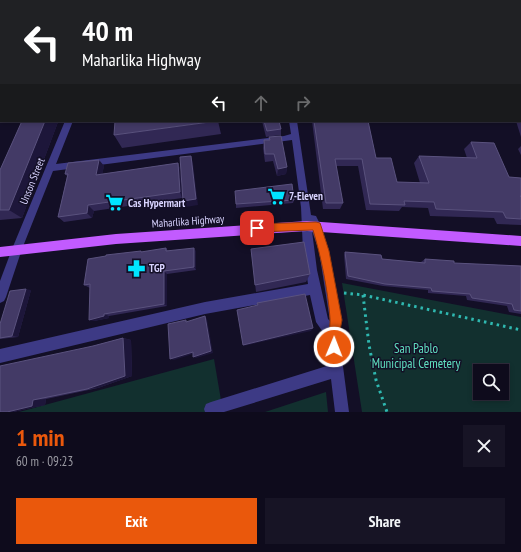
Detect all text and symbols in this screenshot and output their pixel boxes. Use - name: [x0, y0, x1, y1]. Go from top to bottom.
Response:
- text: 40 m: [82, 12, 133, 49]
- icon: left: [16, 16, 68, 68]
- text: Maharlika Highway: [82, 48, 201, 71]
- icon: left: [208, 92, 230, 114]
- icon: ahead: [250, 92, 272, 114]
- icon: right: [292, 92, 314, 114]
- street label: Unson Street: [16, 156, 48, 206]
- supermarket icon: 7-Eleven: [266, 186, 286, 206]
- place label: 7-Eleven: [289, 189, 323, 203]
- supermarket icon: Cas Hypermart: [105, 193, 125, 213]
- place label: Cas Hypermart: [128, 196, 186, 210]
- street label: Maharlika Highway: [151, 211, 226, 231]
- pin: [240, 211, 274, 245]
- icon: arrive: [246, 217, 268, 239]
- pharmacy icon: TGP: [126, 258, 146, 278]
- place label: TGP: [149, 261, 165, 275]
- position arrow: [313, 326, 355, 368]
- park label: San Pablo Municipal Cemetery: [372, 340, 460, 372]
- map controls: [473, 364, 509, 400]
- button: search: [473, 364, 509, 400]
- text: 1 min: [16, 422, 64, 453]
- button: close: [463, 425, 505, 467]
- text: 60 m · 09:23: [16, 453, 73, 470]
- button: Exit: [16, 498, 257, 544]
- button: Share: [265, 498, 505, 544]

